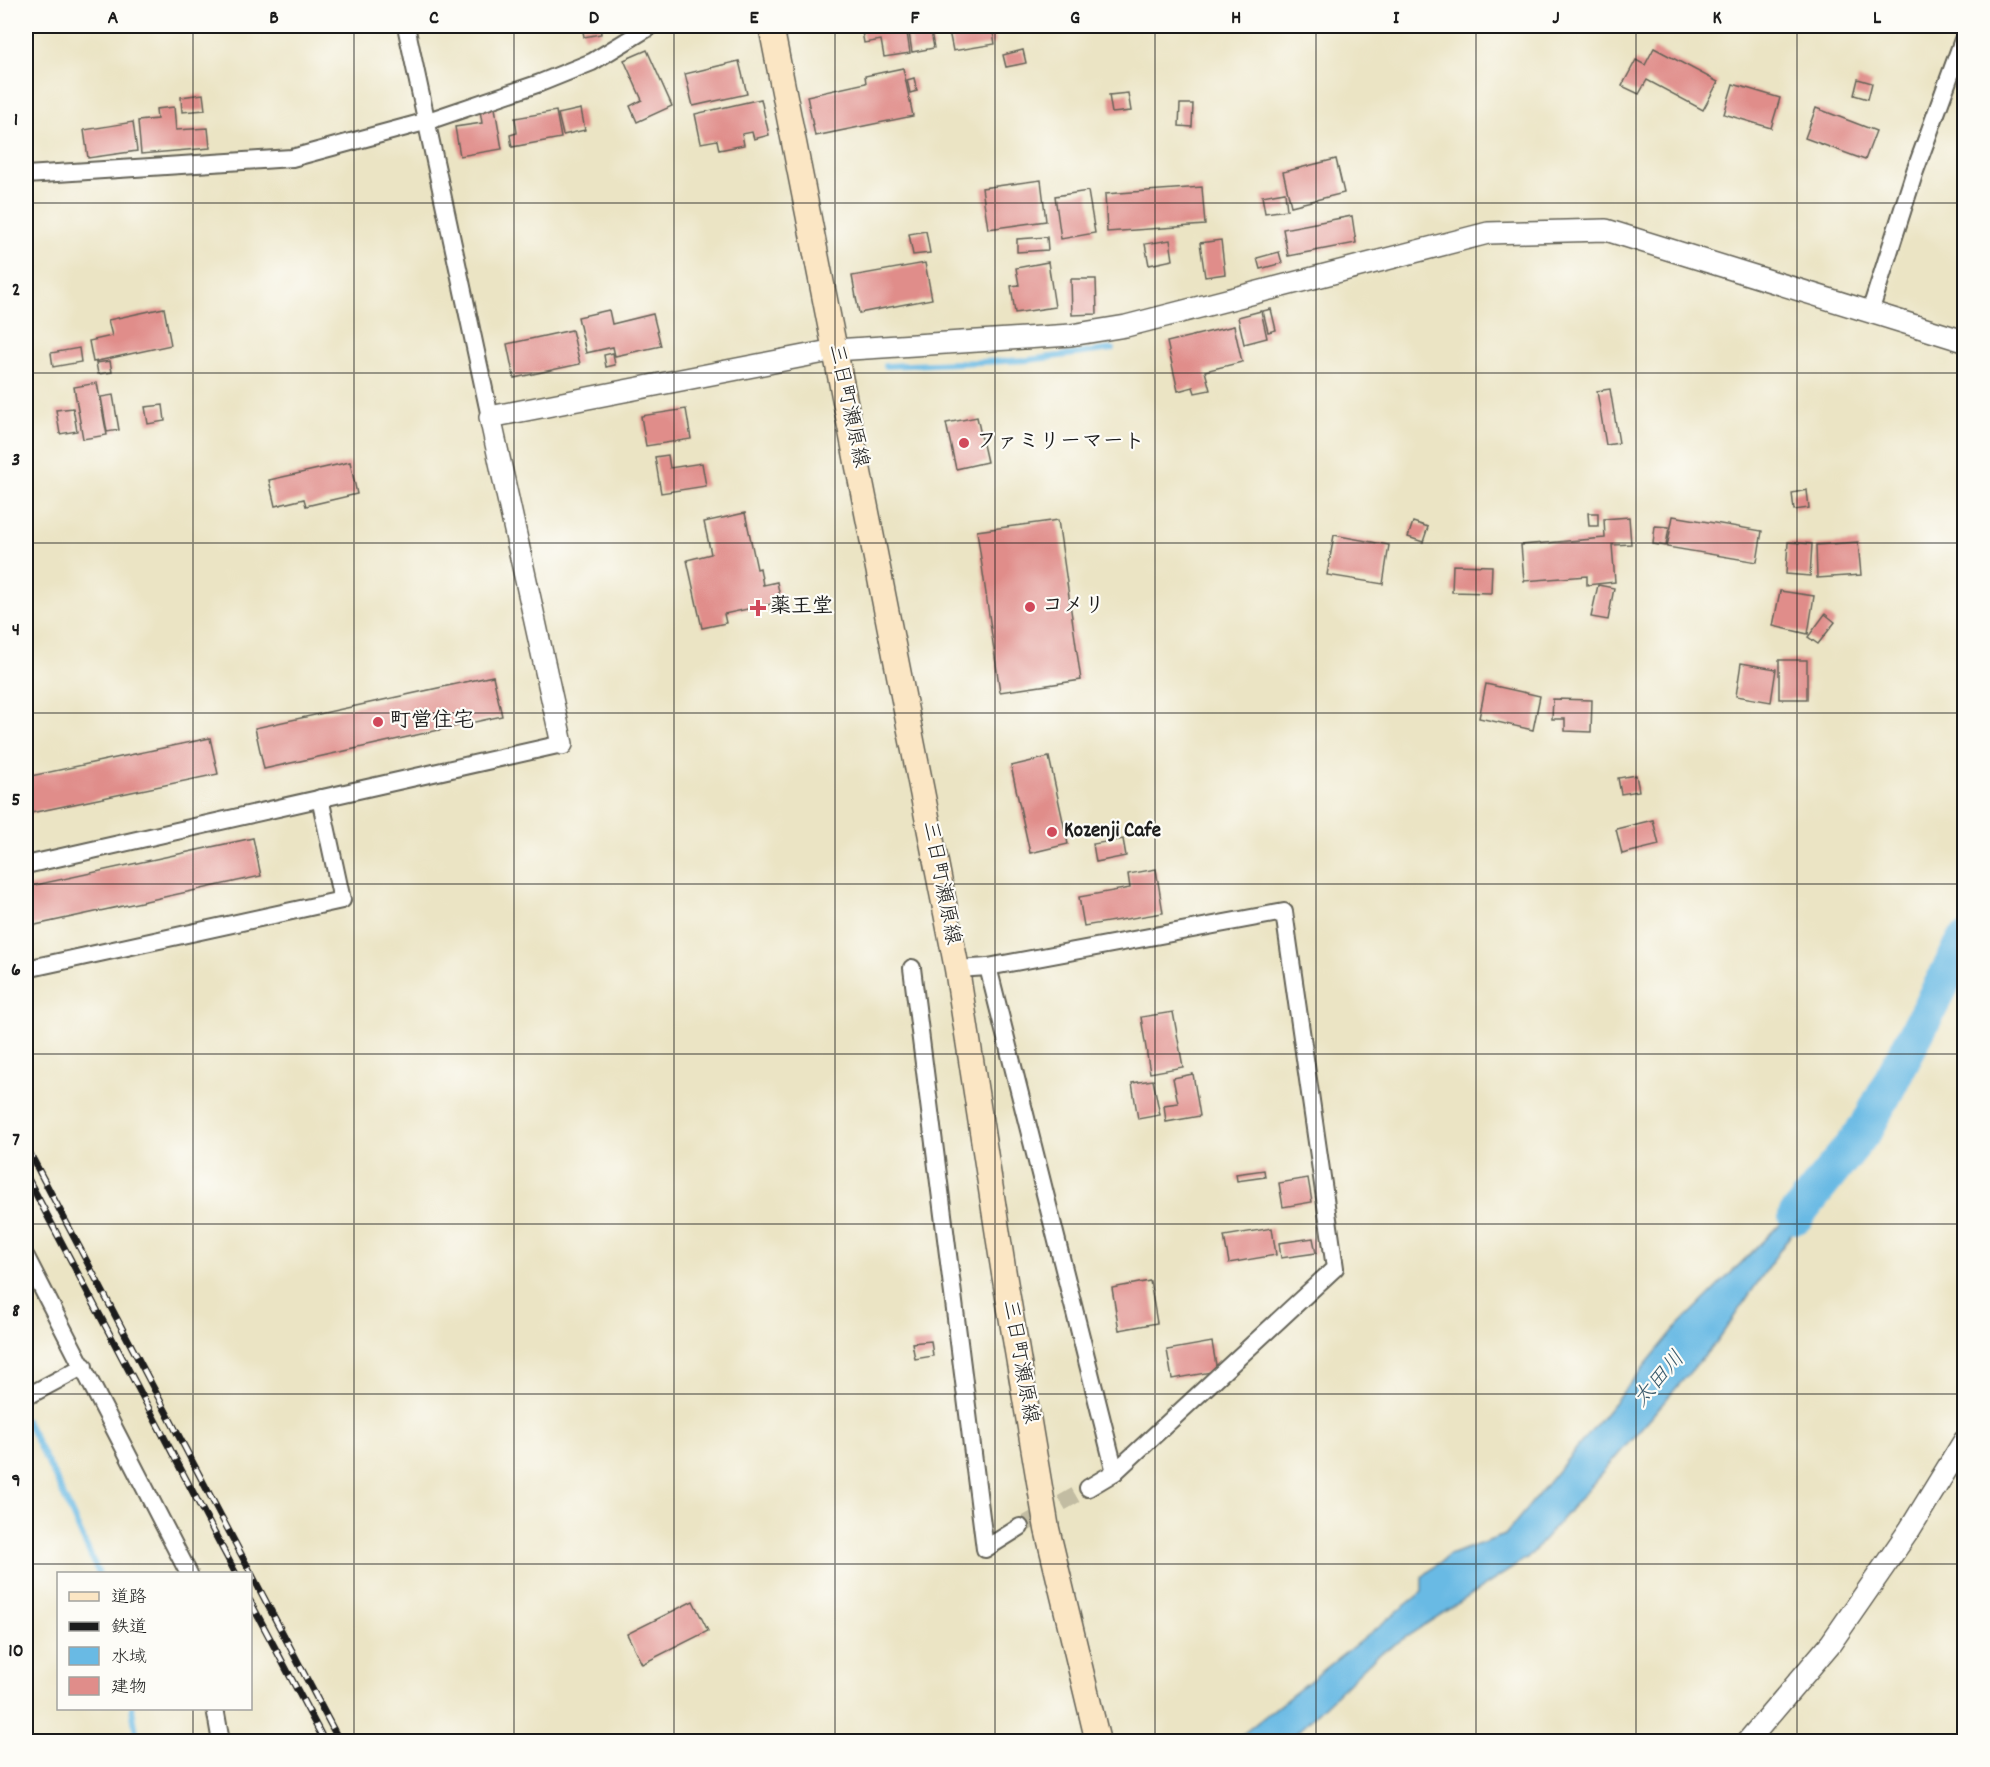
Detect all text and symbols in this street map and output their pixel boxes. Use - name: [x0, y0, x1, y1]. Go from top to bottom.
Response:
- text: A: [108, 5, 119, 33]
- text: B: [269, 5, 279, 33]
- text: C: [429, 5, 439, 33]
- text: D: [589, 5, 600, 33]
- text: E: [749, 5, 759, 33]
- text: F: [911, 5, 921, 33]
- text: G: [1070, 5, 1080, 33]
- text: H: [1231, 5, 1241, 33]
- text: I: [1393, 5, 1400, 33]
- text: J: [1552, 5, 1560, 33]
- text: K: [1712, 5, 1722, 33]
- text: L: [1873, 5, 1882, 33]
- text: 1: [14, 107, 18, 135]
- text: 2: [12, 277, 20, 305]
- street label: 三日町瀬原線: [819, 341, 875, 471]
- place label: ファミリーマート: [976, 428, 1145, 458]
- marker: ファミリーマート: [957, 436, 971, 450]
- text: 3: [12, 447, 20, 475]
- place label: コメリ: [1042, 592, 1105, 622]
- place label: 薬王堂: [770, 593, 833, 623]
- marker: コメリ: [1023, 600, 1037, 614]
- marker: 薬王堂: [751, 601, 765, 615]
- text: 4: [12, 617, 20, 645]
- place label: 町営住宅: [390, 707, 474, 737]
- marker: 町営住宅: [371, 715, 385, 729]
- text: 5: [11, 787, 21, 815]
- place label: Kozenji Cafe: [1064, 817, 1161, 847]
- street label: 三日町瀬原線: [913, 818, 967, 948]
- marker: Kozenji Cafe: [1045, 825, 1059, 839]
- text: 6: [11, 957, 21, 985]
- text: 7: [12, 1127, 20, 1155]
- street label: 三日町瀬原線: [993, 1297, 1045, 1427]
- text: 8: [12, 1298, 20, 1326]
- water label: 太田川: [1627, 1345, 1693, 1415]
- text: 9: [11, 1468, 21, 1496]
- legend: [57, 1572, 252, 1710]
- text: 道路: [111, 1586, 147, 1611]
- text: 鉄道: [111, 1616, 147, 1641]
- text: 10: [8, 1638, 24, 1666]
- text: 水域: [111, 1646, 147, 1671]
- text: 建物: [111, 1676, 147, 1701]

